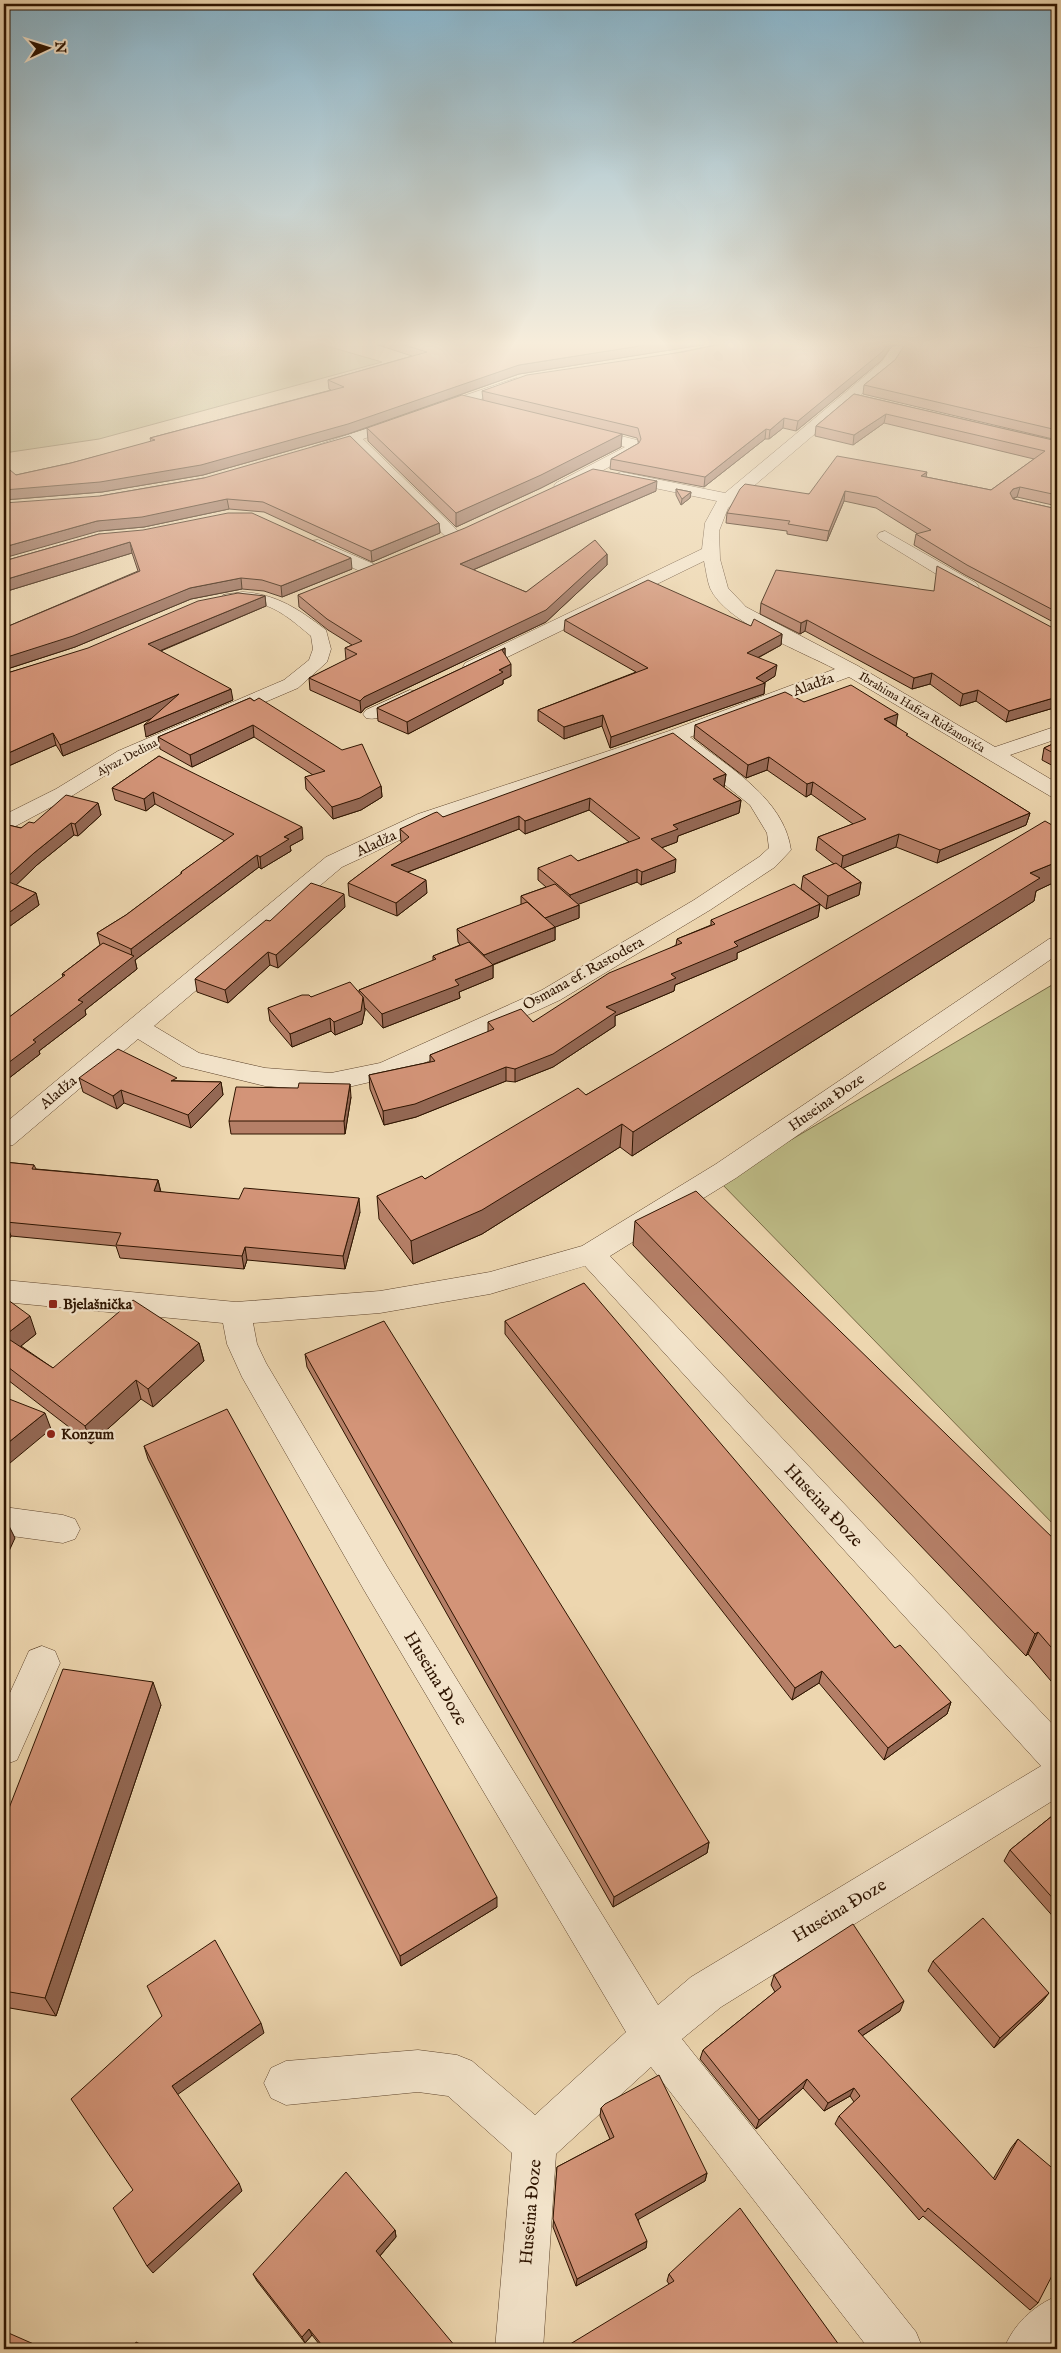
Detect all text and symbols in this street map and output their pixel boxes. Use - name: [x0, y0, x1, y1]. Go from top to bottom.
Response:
- north arrow: [22, 22, 72, 72]
- text: N: [51, 39, 69, 54]
- street label: Aladža: [789, 668, 837, 701]
- street label: Ibrahima Hafiza Ridžanovića: [856, 669, 988, 757]
- street label: Ajvaz Dedina: [94, 735, 161, 780]
- street label: Aladža: [352, 826, 400, 861]
- street label: Osmana ef. Rastodera: [519, 932, 648, 1015]
- street label: Huseina Đoze: [785, 1069, 868, 1136]
- street label: Aladža: [35, 1071, 81, 1114]
- place label: Bjelašnička: [63, 1295, 133, 1314]
- marker: Bjelašnička: [47, 1298, 59, 1310]
- place label: Konzum: [61, 1425, 115, 1444]
- marker: Konzum: [45, 1428, 57, 1440]
- street label: Huseina Đoze: [778, 1459, 867, 1553]
- street label: Huseina Đoze: [398, 1627, 472, 1730]
- street label: Huseina Đoze: [788, 1874, 891, 1948]
- street label: Huseina Đoze: [515, 2158, 548, 2266]

